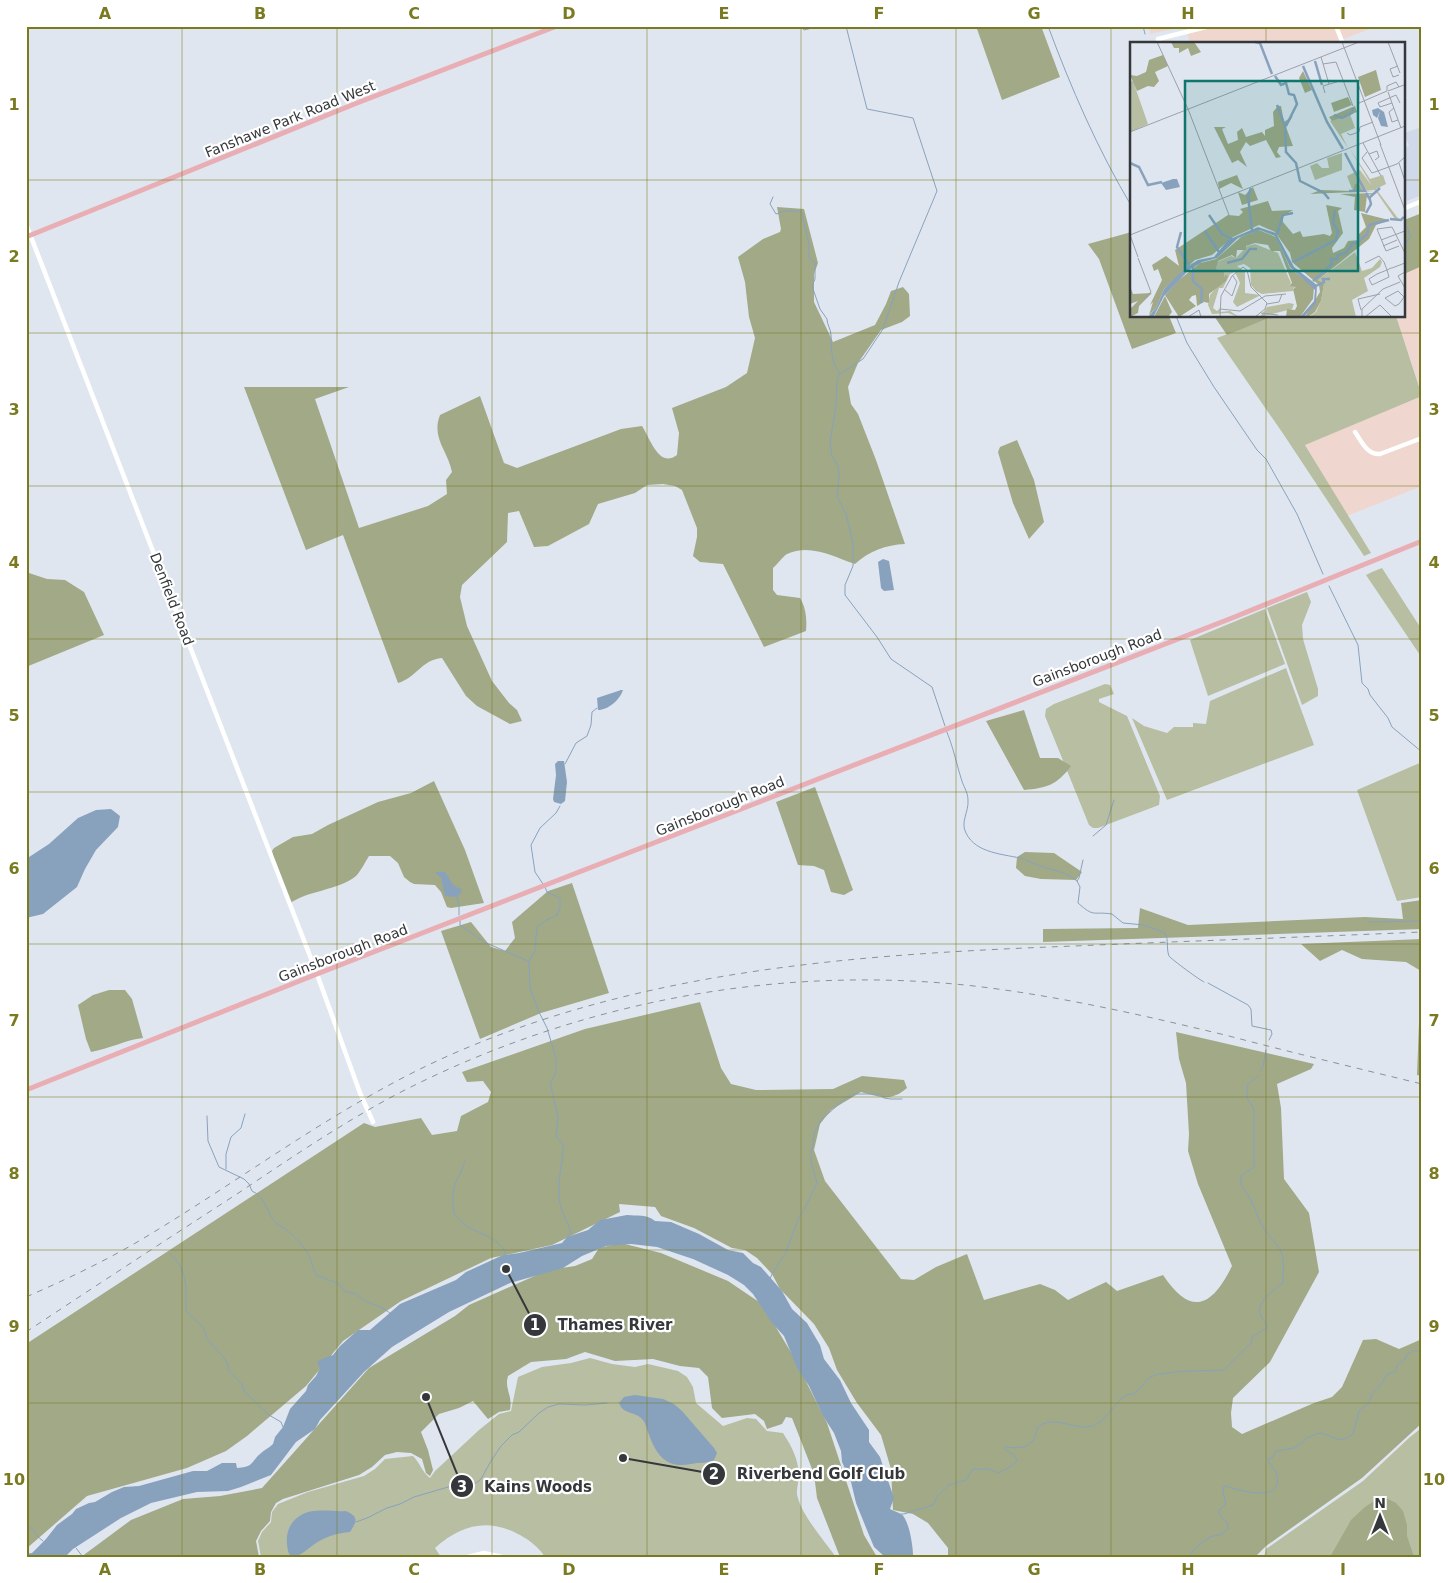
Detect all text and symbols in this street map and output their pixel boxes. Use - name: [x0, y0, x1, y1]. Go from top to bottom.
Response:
- text: A: [99, 4, 112, 23]
- text: B: [254, 4, 266, 23]
- text: C: [408, 4, 420, 23]
- text: D: [562, 4, 576, 23]
- text: E: [719, 4, 729, 23]
- text: F: [874, 4, 884, 23]
- text: G: [1027, 4, 1041, 23]
- text: H: [1181, 4, 1195, 23]
- text: I: [1340, 4, 1346, 23]
- inset map: [1130, 42, 1406, 318]
- street label: Fanshawe Park Road West: [203, 77, 378, 161]
- text: 1: [8, 95, 20, 114]
- text: 1: [1428, 95, 1440, 114]
- text: 2: [8, 247, 20, 266]
- text: 2: [1428, 247, 1440, 266]
- text: 3: [8, 400, 20, 419]
- text: 3: [1428, 400, 1440, 419]
- street label: Denfield Road: [147, 550, 197, 648]
- text: 4: [8, 553, 20, 572]
- text: 4: [1428, 553, 1440, 572]
- street label: Gainsborough Road: [1030, 626, 1164, 690]
- text: 5: [8, 706, 20, 725]
- text: 5: [1428, 706, 1440, 725]
- street label: Gainsborough Road: [653, 773, 787, 839]
- text: 6: [8, 859, 20, 878]
- text: 6: [1428, 859, 1440, 878]
- street label: Gainsborough Road: [276, 921, 410, 985]
- text: 7: [8, 1011, 20, 1030]
- text: 7: [1428, 1011, 1440, 1030]
- text: 8: [8, 1164, 20, 1183]
- text: 8: [1428, 1164, 1440, 1183]
- callout: Thames River: [523, 1310, 683, 1340]
- text: 1: [530, 1316, 540, 1334]
- text: Thames River: [557, 1316, 673, 1334]
- text: 9: [8, 1317, 20, 1336]
- text: 9: [1428, 1317, 1440, 1336]
- callout: Riverbend Golf Club: [701, 1459, 915, 1489]
- text: 2: [709, 1465, 719, 1483]
- text: Riverbend Golf Club: [737, 1465, 906, 1483]
- text: 10: [3, 1470, 25, 1489]
- text: 10: [1423, 1470, 1445, 1489]
- callout: Kains Woods: [449, 1471, 602, 1501]
- text: 3: [457, 1478, 467, 1496]
- text: Kains Woods: [484, 1478, 592, 1496]
- north arrow: [1356, 1490, 1406, 1540]
- text: N: [1374, 1495, 1386, 1511]
- text: A: [99, 1560, 112, 1579]
- text: B: [254, 1560, 266, 1579]
- text: C: [408, 1560, 420, 1579]
- text: D: [562, 1560, 576, 1579]
- text: E: [719, 1560, 729, 1579]
- text: F: [874, 1560, 884, 1579]
- text: G: [1027, 1560, 1041, 1579]
- text: H: [1181, 1560, 1195, 1579]
- text: I: [1340, 1560, 1346, 1579]

